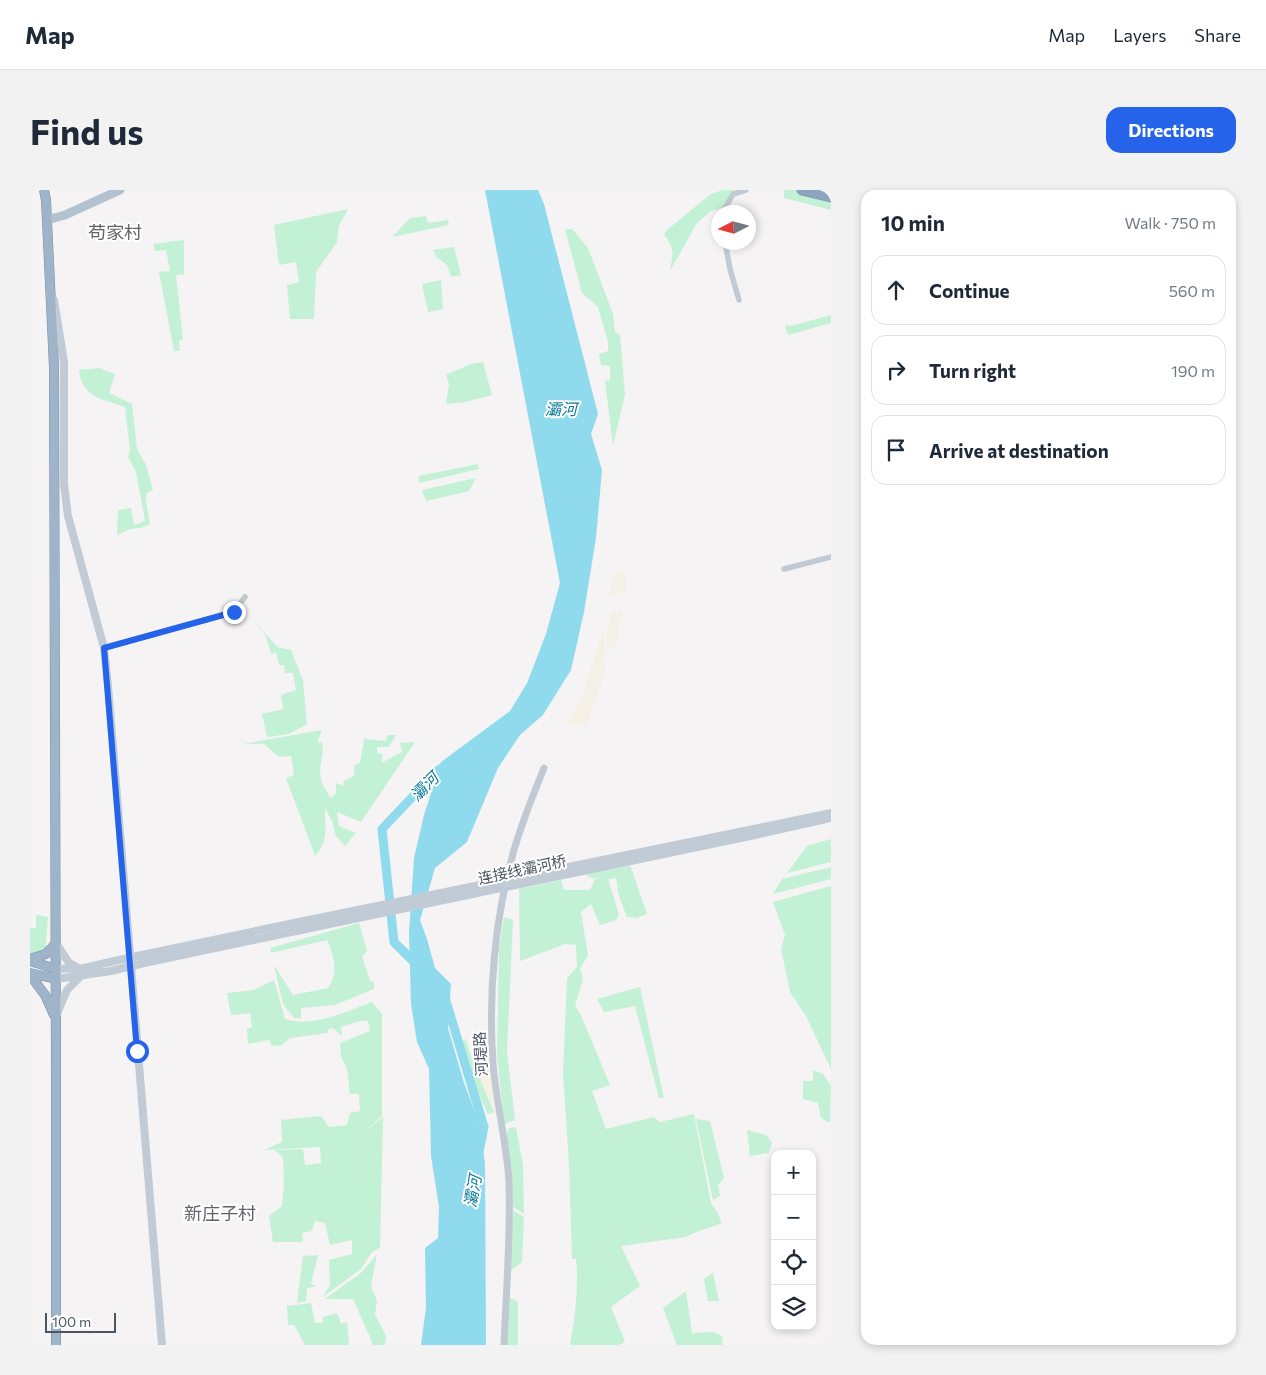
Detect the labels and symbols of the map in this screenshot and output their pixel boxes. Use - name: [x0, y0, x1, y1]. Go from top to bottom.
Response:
- north arrow: [711, 205, 756, 250]
- district label: 苟家村: [88, 221, 142, 243]
- water label: 灞河: [545, 399, 580, 418]
- route end: [223, 601, 246, 624]
- water label: 灞河: [406, 766, 444, 804]
- street label: 连接线灞河桥: [476, 851, 568, 887]
- street label: 河堤路: [470, 1031, 490, 1077]
- route start: [126, 1040, 149, 1063]
- water label: 灞河: [460, 1171, 485, 1208]
- district label: 新庄子村: [184, 1202, 256, 1224]
- scale bar: [45, 1310, 116, 1333]

